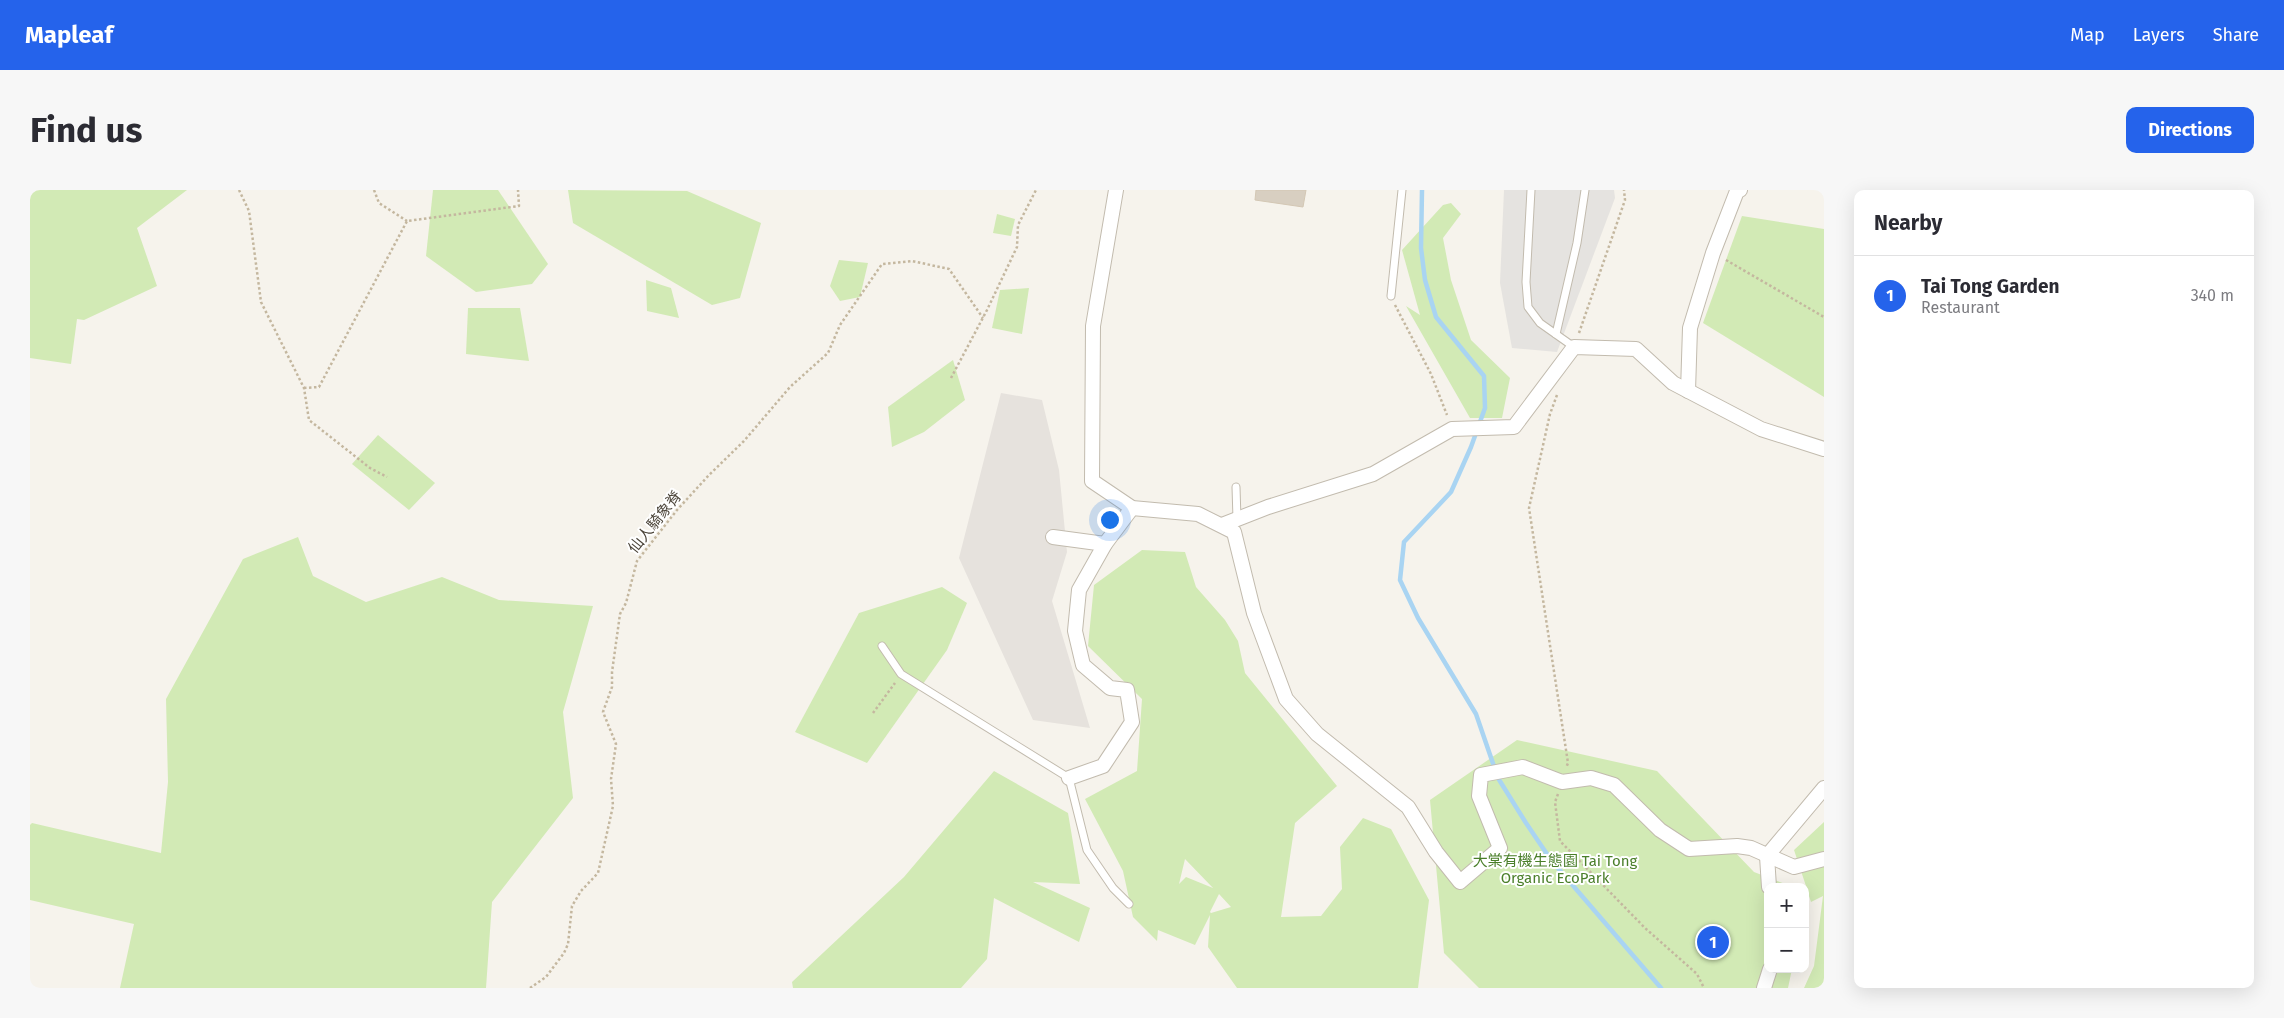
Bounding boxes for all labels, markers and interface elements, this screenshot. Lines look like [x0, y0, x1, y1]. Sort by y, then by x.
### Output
text: Mapleaf [25, 21, 113, 49]
text: Map [2070, 24, 2105, 46]
text: Layers [2133, 24, 2185, 46]
text: Share [2213, 24, 2259, 46]
button: Directions [2126, 107, 2254, 153]
text: Find us [30, 109, 142, 151]
text: Nearby [1874, 210, 1942, 236]
text: Tai Tong Garden [1921, 275, 2059, 298]
text: 1 [1886, 286, 1894, 305]
text: 340 m [2191, 286, 2234, 305]
text: Restaurant [1921, 298, 2000, 317]
street label: 仙人騎象脊 [624, 487, 686, 557]
your location [1097, 507, 1123, 533]
park label: 大棠有機生態園 Tai Tong Organic EcoPark [1473, 852, 1638, 887]
map controls [1764, 883, 1809, 973]
button: + [1764, 883, 1809, 928]
pin: 1 [1697, 923, 1729, 961]
button: − [1764, 928, 1809, 973]

